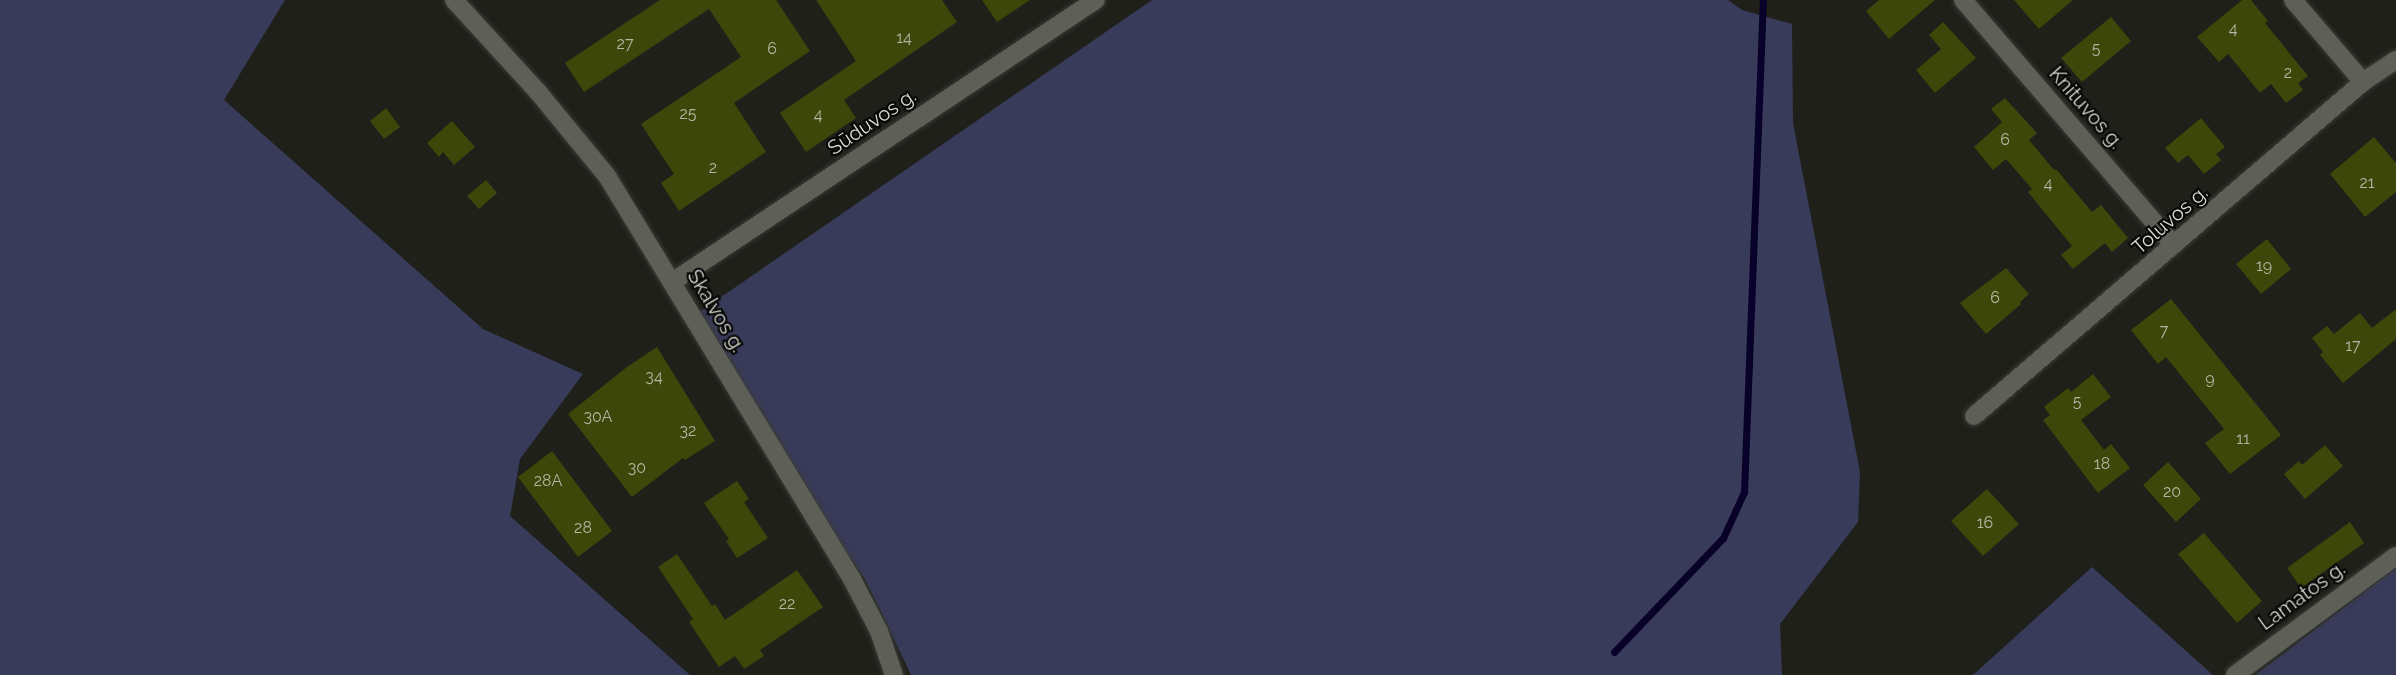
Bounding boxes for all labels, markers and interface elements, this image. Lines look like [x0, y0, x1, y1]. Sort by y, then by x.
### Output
house number: 4 [2229, 19, 2237, 39]
house number: 14 [896, 28, 912, 48]
house number: 27 [617, 34, 633, 54]
house number: 6 [767, 39, 777, 59]
house number: 5 [2092, 39, 2100, 59]
street label: Knituvos g. [2044, 62, 2128, 154]
house number: 2 [2284, 63, 2292, 83]
street label: Sūduvos g. [823, 84, 921, 160]
house number: 25 [679, 104, 697, 124]
house number: 4 [814, 105, 822, 125]
house number: 6 [2000, 130, 2010, 150]
house number: 2 [709, 158, 717, 178]
house number: 21 [2359, 173, 2375, 193]
house number: 4 [2044, 174, 2052, 194]
street label: Toluvos g. [2127, 181, 2213, 259]
house number: 19 [2256, 256, 2272, 276]
street label: Skalvos g. [682, 265, 750, 357]
house number: 6 [1990, 288, 2000, 308]
house number: 7 [2160, 321, 2168, 341]
house number: 17 [2345, 336, 2361, 356]
house number: 34 [645, 367, 663, 387]
house number: 9 [2205, 369, 2215, 389]
house number: 5 [2073, 392, 2081, 412]
house number: 30A [584, 407, 612, 427]
house number: 32 [680, 421, 696, 441]
house number: 11 [2236, 429, 2250, 449]
house number: 18 [2094, 454, 2110, 474]
house number: 30 [628, 458, 646, 478]
house number: 28A [534, 471, 562, 491]
house number: 20 [2163, 482, 2181, 502]
house number: 16 [1977, 513, 1993, 533]
house number: 28 [574, 518, 592, 538]
street label: Lamatos g. [2254, 557, 2350, 635]
house number: 22 [779, 594, 795, 614]

